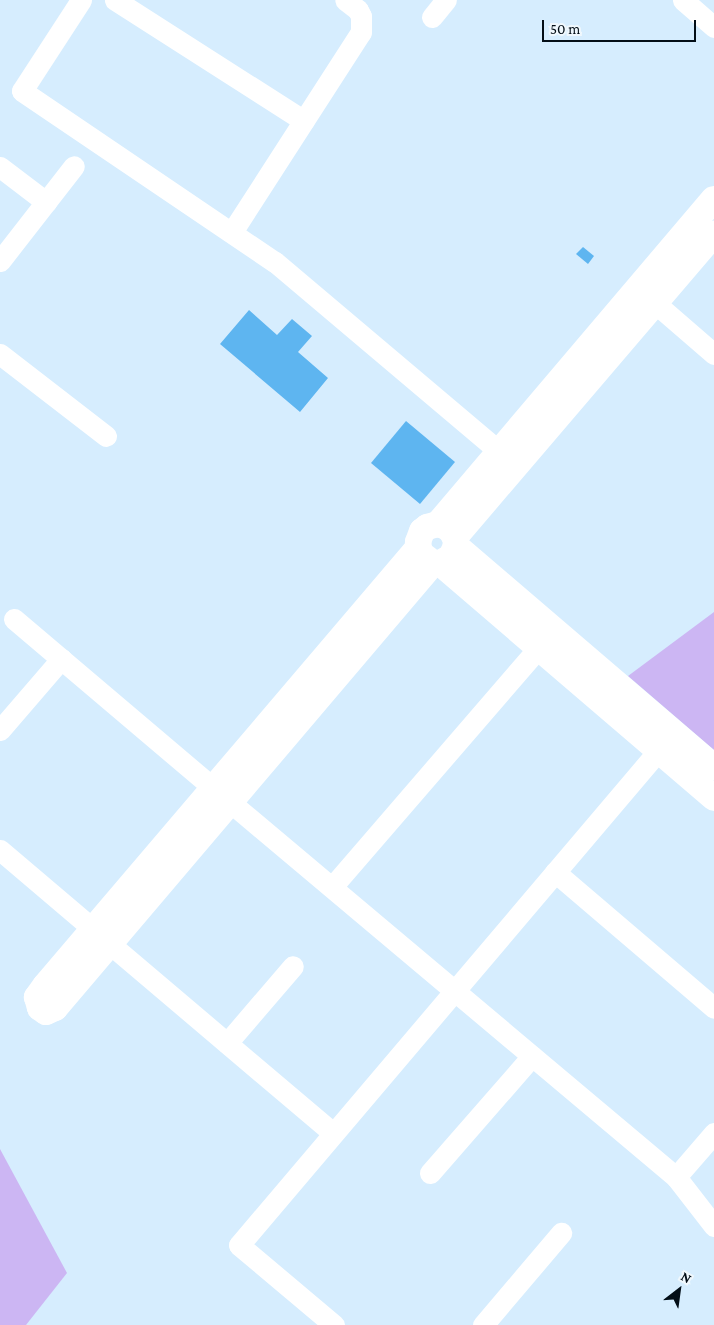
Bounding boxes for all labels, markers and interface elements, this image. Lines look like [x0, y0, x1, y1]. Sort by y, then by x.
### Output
scale bar [544, 10, 698, 42]
text: 50 m [550, 21, 580, 37]
north arrow [654, 1265, 704, 1315]
text: N [678, 1268, 695, 1286]

